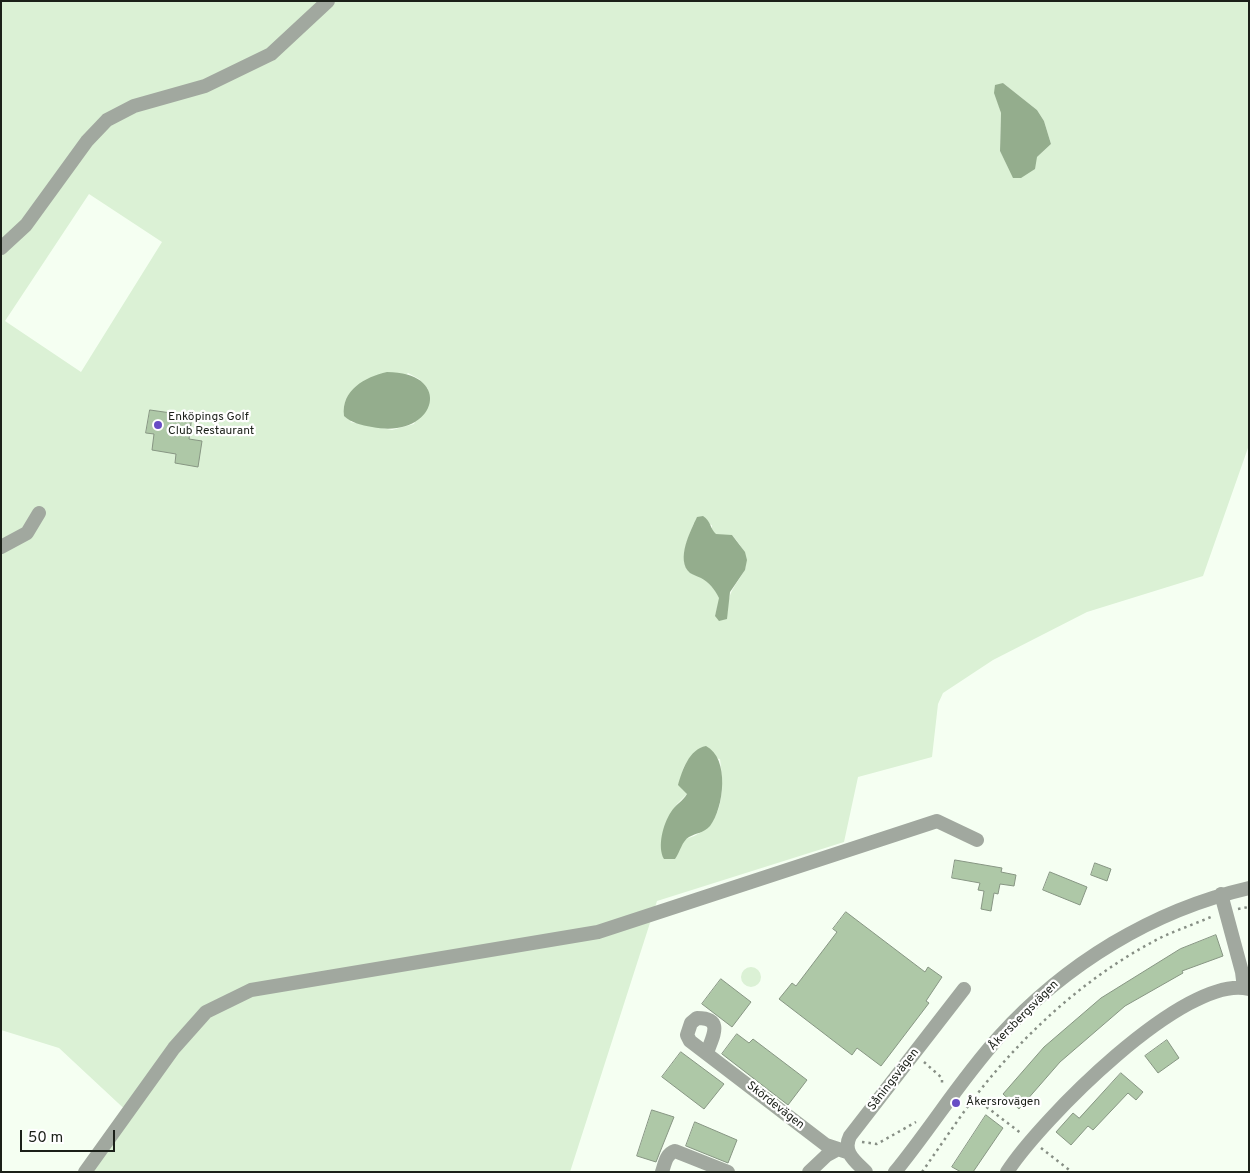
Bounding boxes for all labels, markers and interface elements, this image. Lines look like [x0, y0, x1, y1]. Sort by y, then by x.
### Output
place label: Enköpings Golf Club Restaurant [168, 411, 254, 439]
marker: Enköpings Golf Club Restaurant [152, 419, 164, 431]
street label: Åkersbergsvägen [986, 978, 1062, 1054]
street label: Såningsvägen [865, 1046, 923, 1114]
street label: Skördevägen [743, 1079, 807, 1133]
place label: Åkersrovägen [966, 1096, 1040, 1110]
marker: Åkersrovägen [950, 1097, 962, 1109]
scale bar [22, 1120, 118, 1152]
text: 50 m [28, 1129, 63, 1148]

